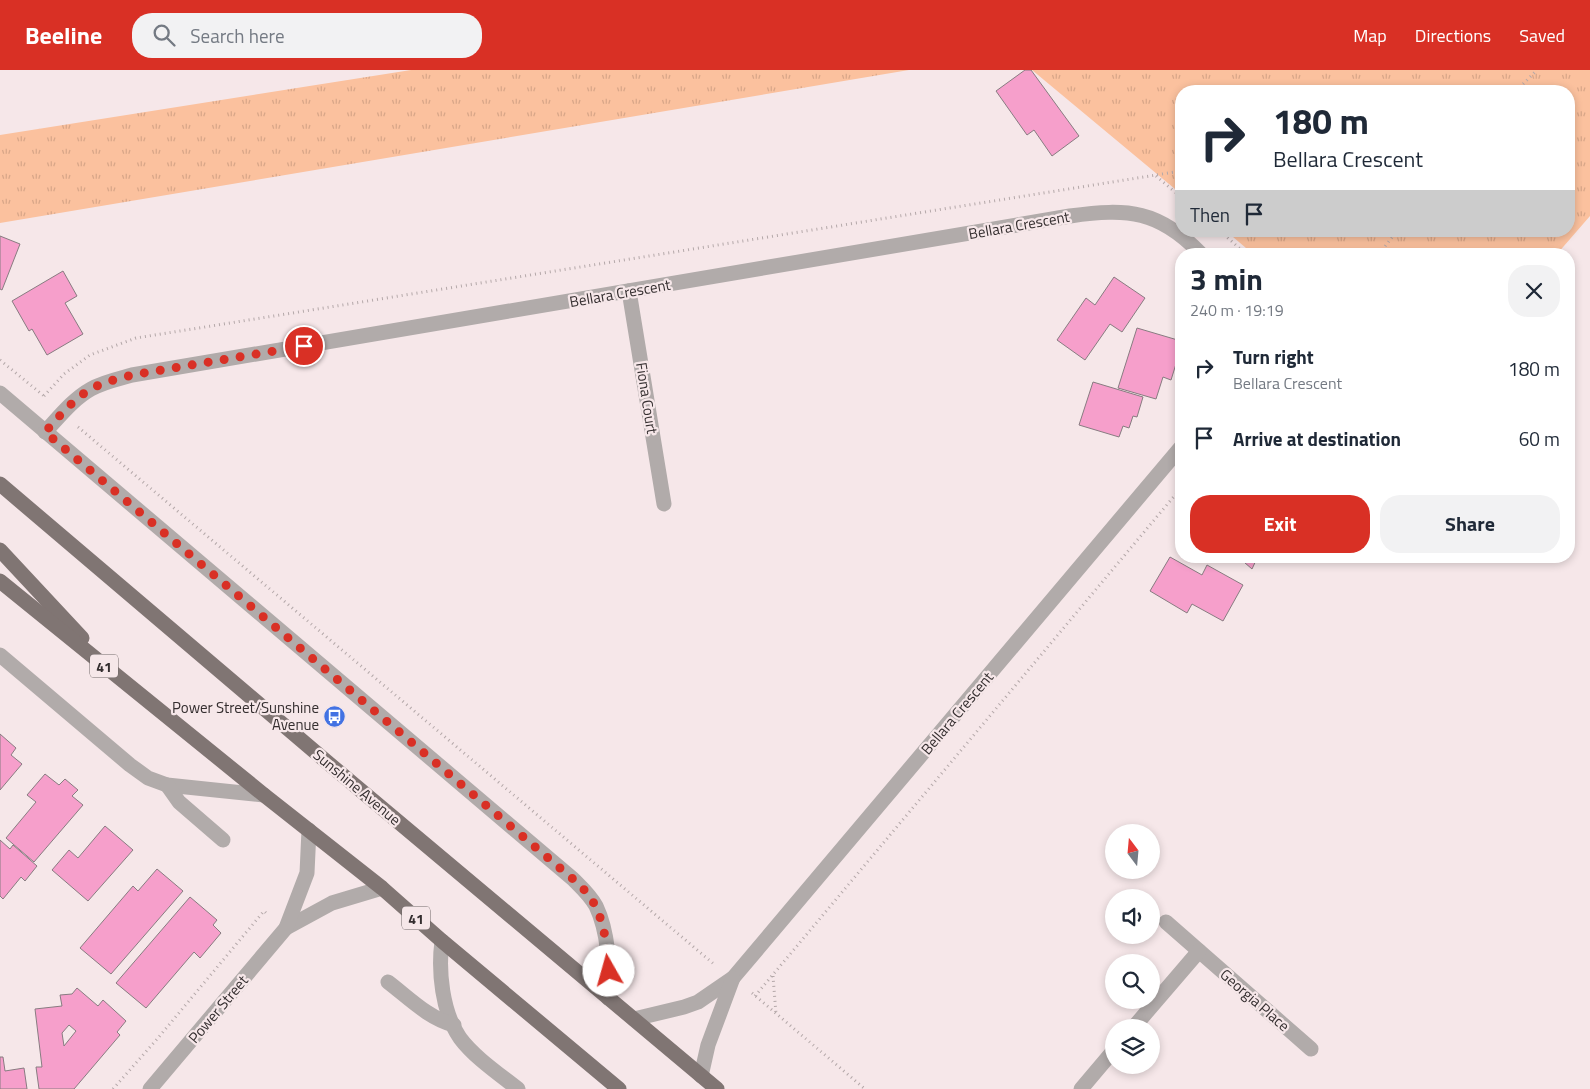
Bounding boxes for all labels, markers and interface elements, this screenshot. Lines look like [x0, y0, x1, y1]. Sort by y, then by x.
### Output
search box [132, 13, 482, 58]
text: Beeline [25, 17, 102, 53]
icon: search [150, 21, 178, 49]
text: Search here [190, 21, 285, 50]
text: Map [1353, 22, 1387, 49]
text: Directions [1415, 22, 1491, 49]
text: Saved [1519, 22, 1565, 49]
text: 180 m [1273, 94, 1369, 148]
icon: right [1190, 105, 1255, 170]
text: Bellara Crescent [1273, 142, 1423, 176]
text: Then [1190, 200, 1230, 229]
icon: arrive [1240, 200, 1268, 228]
street label: Bellara Crescent [967, 205, 1072, 245]
text: 3 min [1190, 256, 1263, 302]
button: close [1508, 265, 1560, 317]
street label: Bellara Crescent [568, 273, 673, 313]
text: 240 m · 19:19 [1190, 298, 1284, 322]
pin [283, 325, 325, 367]
icon: arrive [290, 332, 318, 360]
text: Turn right [1233, 342, 1314, 371]
icon: right [1190, 354, 1218, 382]
text: 180 m [1508, 354, 1560, 383]
street label: Fiona Court [630, 360, 664, 436]
text: Bellara Crescent [1233, 371, 1342, 395]
icon: arrive [1190, 424, 1218, 452]
text: Arrive at destination [1233, 424, 1401, 453]
text: 60 m [1519, 424, 1560, 453]
button: Exit [1190, 495, 1370, 553]
button: Share [1380, 495, 1560, 553]
road number: 41 [90, 654, 118, 678]
street label: Bellara Crescent [915, 666, 999, 760]
place label: Power Street/Sunshine Avenue [172, 696, 319, 736]
bus stop icon: Power Street/Sunshine Avenue [323, 704, 347, 728]
street label: Sunshine Avenue [308, 743, 406, 831]
north arrow [1105, 824, 1160, 879]
map controls [1105, 824, 1160, 1074]
button: sound [1105, 889, 1160, 944]
road number: 41 [402, 906, 430, 930]
position arrow [582, 944, 634, 996]
button: search [1105, 954, 1160, 1009]
street label: Georgia Place [1215, 963, 1295, 1037]
street label: Power Street [183, 969, 254, 1048]
button: layers [1105, 1019, 1160, 1074]

